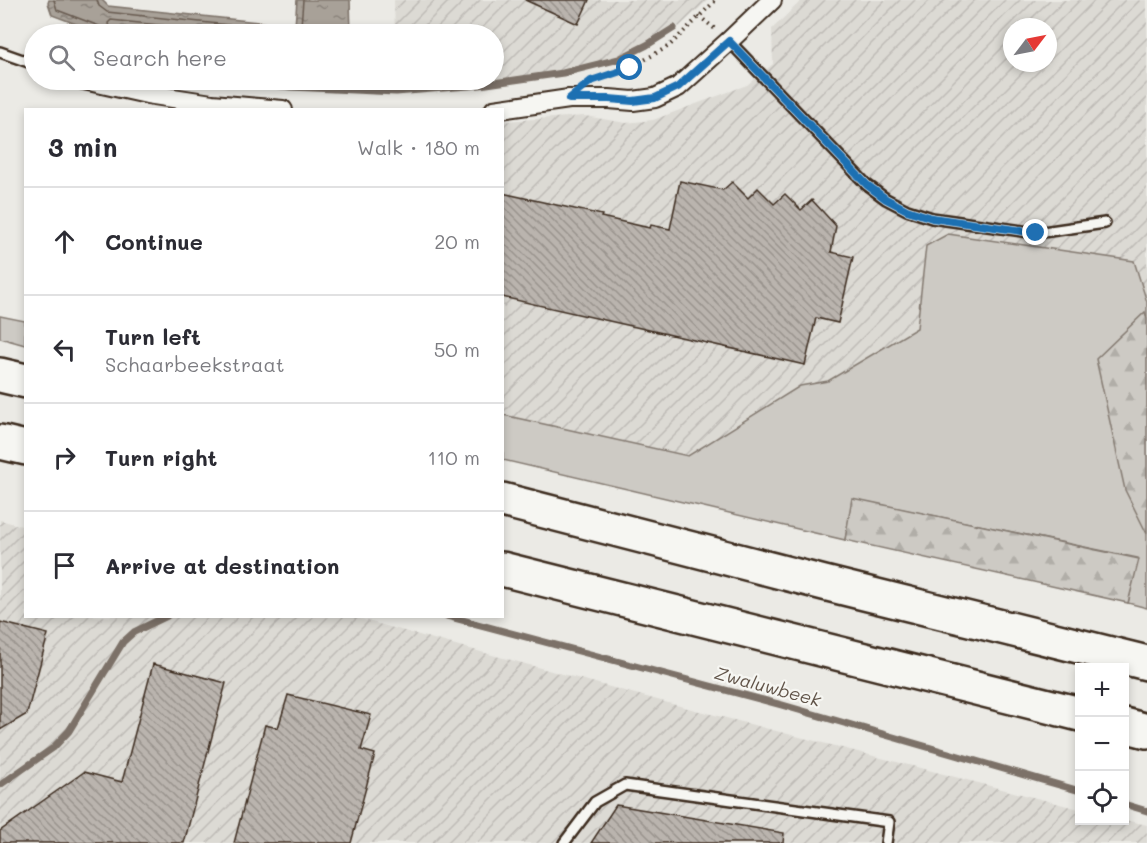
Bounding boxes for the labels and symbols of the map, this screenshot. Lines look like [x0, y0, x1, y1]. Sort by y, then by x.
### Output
north arrow [1003, 18, 1057, 72]
route start [616, 54, 642, 80]
route end [1022, 219, 1048, 245]
water label: Zwaluwbeek [712, 660, 824, 712]

